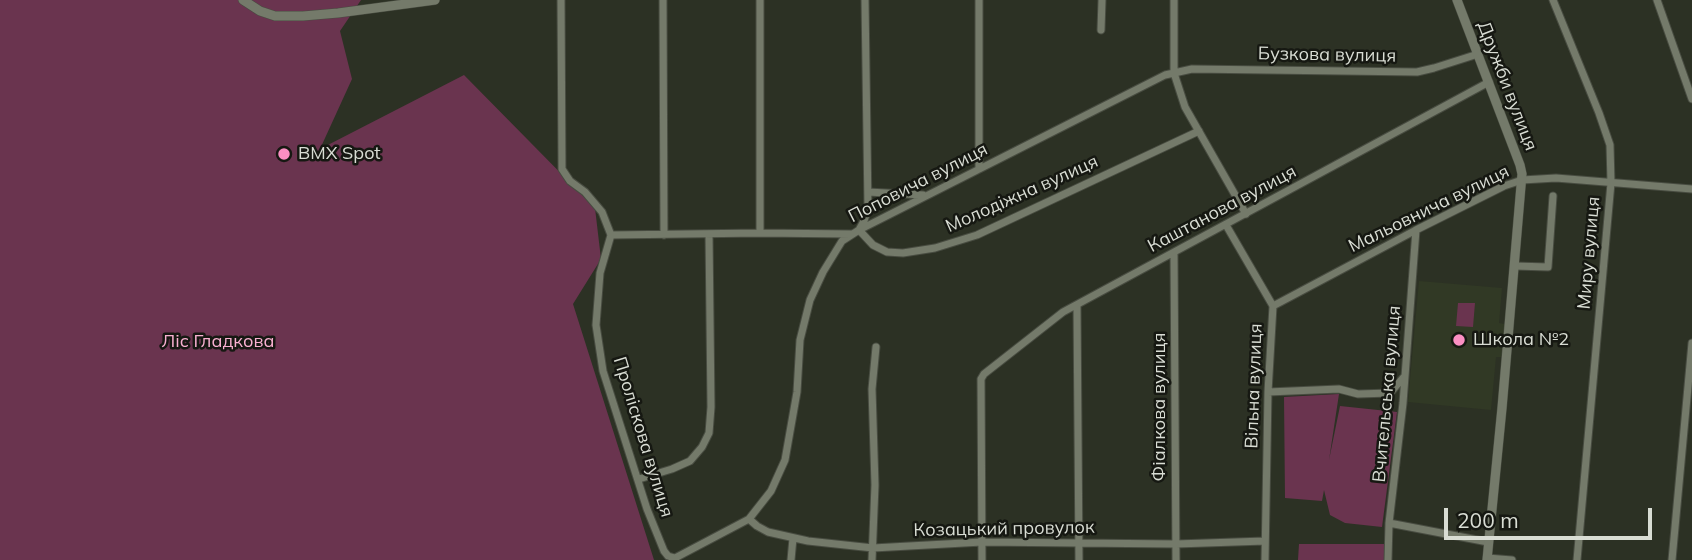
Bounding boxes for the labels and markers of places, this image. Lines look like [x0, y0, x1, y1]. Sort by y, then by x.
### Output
place label: BMX Spot [298, 143, 381, 165]
marker: BMX Spot [276, 146, 292, 162]
place label: Школа №2 [1473, 329, 1569, 351]
marker: Школа №2 [1451, 332, 1467, 348]

